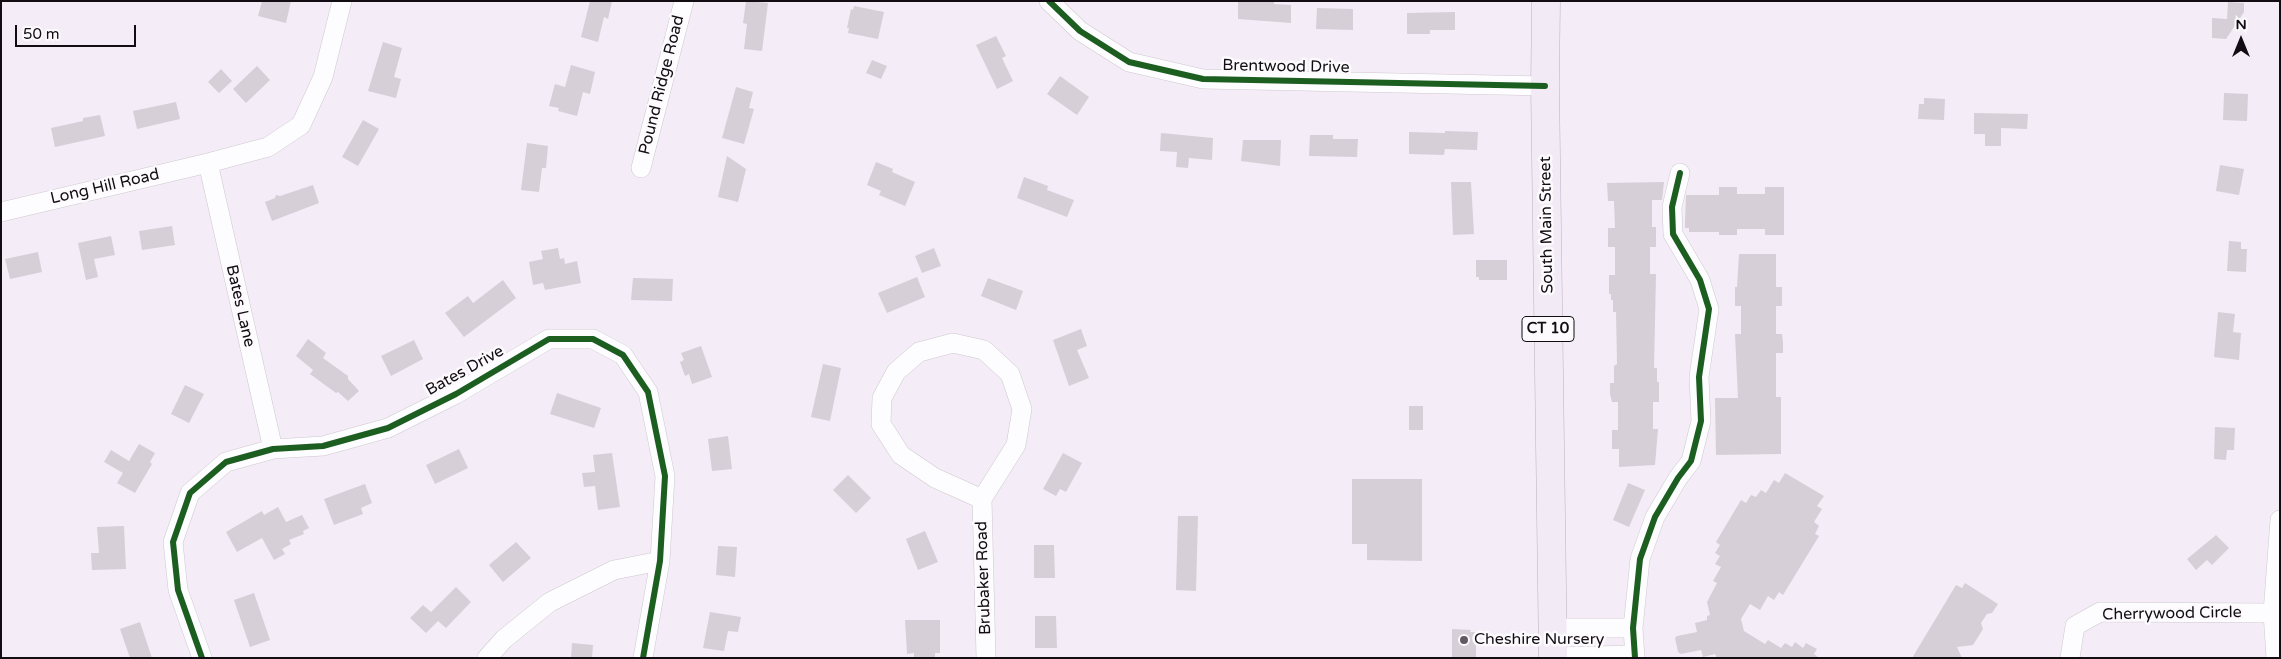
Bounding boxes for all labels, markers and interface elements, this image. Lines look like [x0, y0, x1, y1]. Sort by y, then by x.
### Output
street label: Pound Ridge Road [635, 13, 689, 157]
scale bar [18, 15, 139, 47]
north arrow [2216, 15, 2266, 65]
text: N [2235, 16, 2247, 33]
text: 50 m [23, 25, 60, 43]
street label: Brentwood Drive [1222, 56, 1350, 78]
street label: South Main Street [1536, 156, 1558, 294]
street label: Long Hill Road [49, 165, 161, 209]
street label: Bates Lane [221, 263, 259, 349]
road number: CT 10 [1522, 316, 1574, 342]
street label: Bates Drive [423, 342, 507, 400]
street label: Brubaker Road [972, 521, 996, 635]
street label: Cherrywood Circle [2102, 603, 2242, 625]
place label: Cheshire Nursery [1474, 630, 1604, 650]
marker: Cheshire Nursery [1458, 634, 1470, 646]

